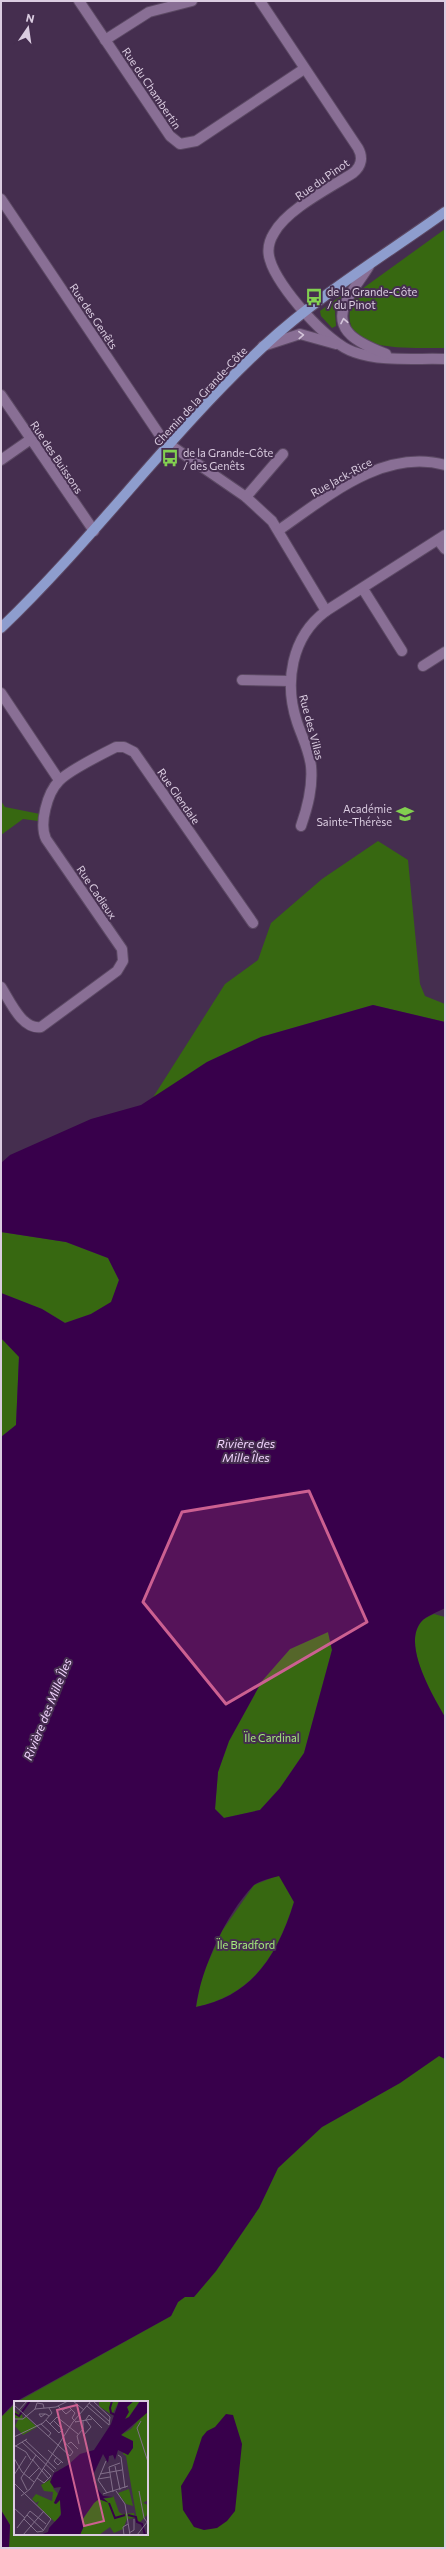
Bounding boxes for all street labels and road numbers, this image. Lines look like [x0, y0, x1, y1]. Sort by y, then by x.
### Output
street label: Rue du Chambertin [120, 45, 184, 131]
street label: Rue du Pinot [292, 155, 352, 202]
street label: Rue des Genêts [67, 281, 121, 351]
street label: Chemin de la Grande-Côte [151, 344, 250, 448]
street label: Rue des Buissons [28, 418, 86, 496]
street label: Rue Jack-Rice [308, 455, 374, 500]
street label: Rue des Villas [297, 693, 327, 761]
street label: Rue Glendale [155, 766, 203, 827]
street label: Rue Cadieux [74, 863, 120, 921]

